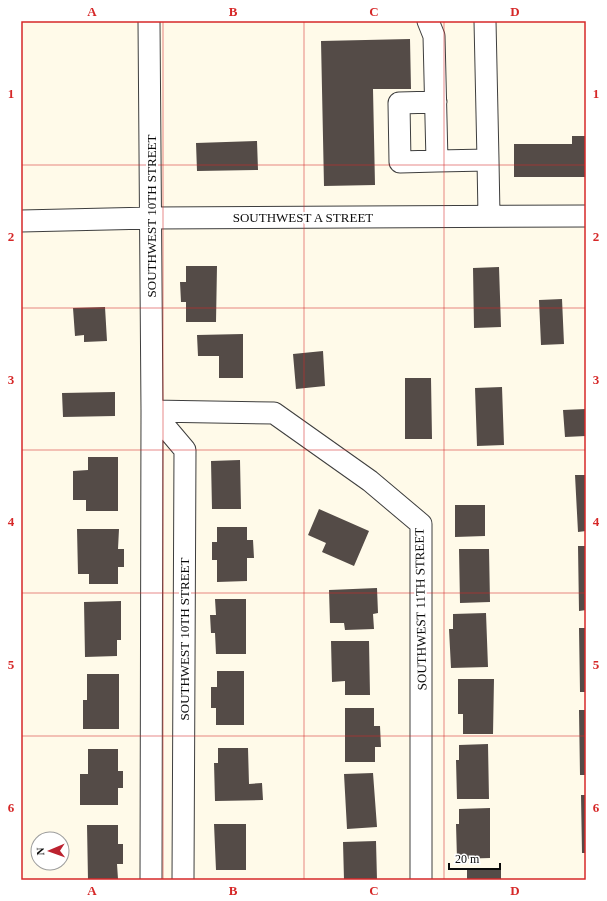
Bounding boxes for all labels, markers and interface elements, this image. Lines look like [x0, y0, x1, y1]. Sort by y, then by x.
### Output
text: A [87, 4, 97, 19]
text: B [229, 4, 238, 19]
text: C [369, 4, 379, 19]
text: D [510, 4, 520, 19]
text: 1 [8, 86, 14, 101]
text: 1 [593, 86, 599, 101]
street label: SOUTHWEST 10TH STREET [144, 134, 159, 297]
street label: SOUTHWEST A STREET [233, 210, 373, 225]
text: 2 [8, 229, 14, 244]
text: 2 [593, 229, 599, 244]
text: 3 [8, 372, 15, 387]
text: 3 [593, 372, 600, 387]
text: 4 [8, 514, 15, 529]
text: 4 [593, 514, 600, 529]
street label: SOUTHWEST 11TH STREET [412, 528, 429, 690]
street label: SOUTHWEST 10TH STREET [177, 557, 192, 720]
text: 5 [8, 657, 15, 672]
text: 5 [593, 657, 600, 672]
text: 6 [8, 800, 15, 815]
text: 6 [593, 800, 600, 815]
north arrow [30, 831, 70, 871]
scale bar [449, 845, 500, 871]
text: N [34, 847, 46, 856]
text: 20 m [455, 852, 480, 866]
text: A [87, 883, 97, 898]
text: B [229, 883, 238, 898]
text: C [369, 883, 379, 898]
text: D [510, 883, 520, 898]

